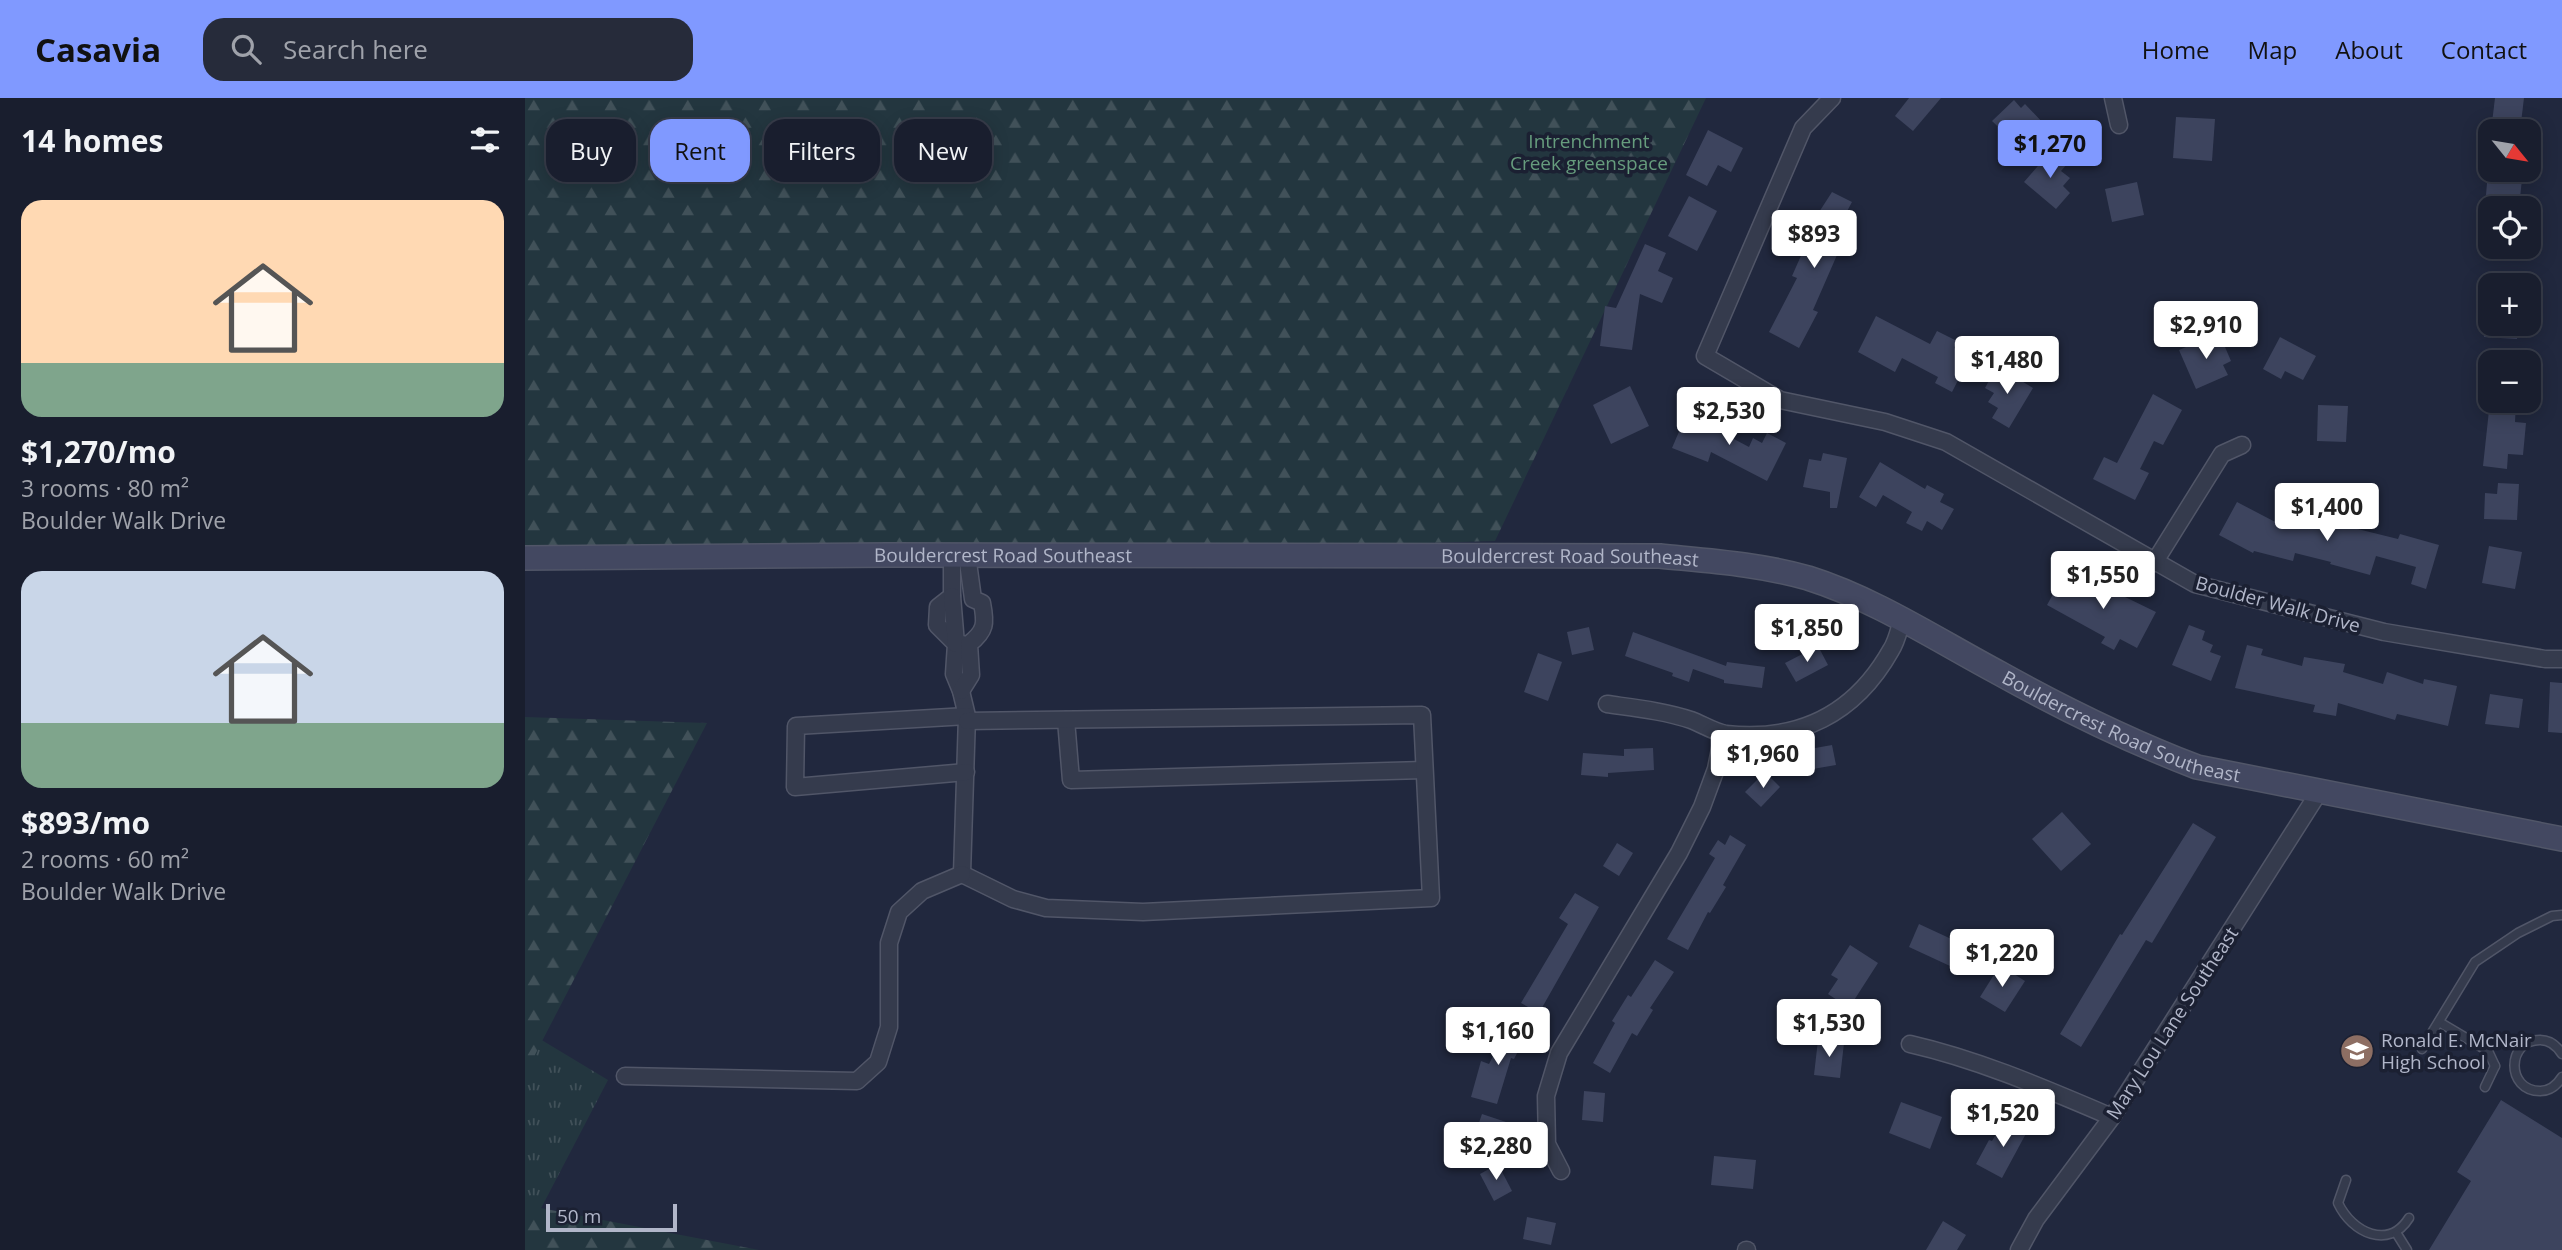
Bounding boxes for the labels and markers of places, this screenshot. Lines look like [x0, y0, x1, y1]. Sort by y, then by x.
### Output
pin: $1,270 [1993, 120, 2107, 180]
pin: $893 [1773, 211, 1855, 270]
pin: $2,910 [2149, 302, 2263, 361]
pin: $1,480 [1950, 336, 2064, 396]
pin: $2,530 [1672, 388, 1786, 447]
pin: $1,400 [2270, 484, 2384, 543]
pin: $1,550 [2046, 552, 2160, 611]
pin: $1,850 [1750, 604, 1864, 664]
pin: $1,960 [1706, 730, 1820, 790]
pin: $1,220 [1945, 930, 2059, 989]
pin: $1,530 [1772, 1000, 1886, 1059]
pin: $1,160 [1441, 1007, 1555, 1067]
place label: Ronald E. McNair High School [2381, 1027, 2532, 1075]
school or university icon: Ronald E. McNair High School [2338, 1032, 2376, 1070]
pin: $1,520 [1946, 1090, 2060, 1149]
pin: $2,280 [1439, 1122, 1553, 1182]

